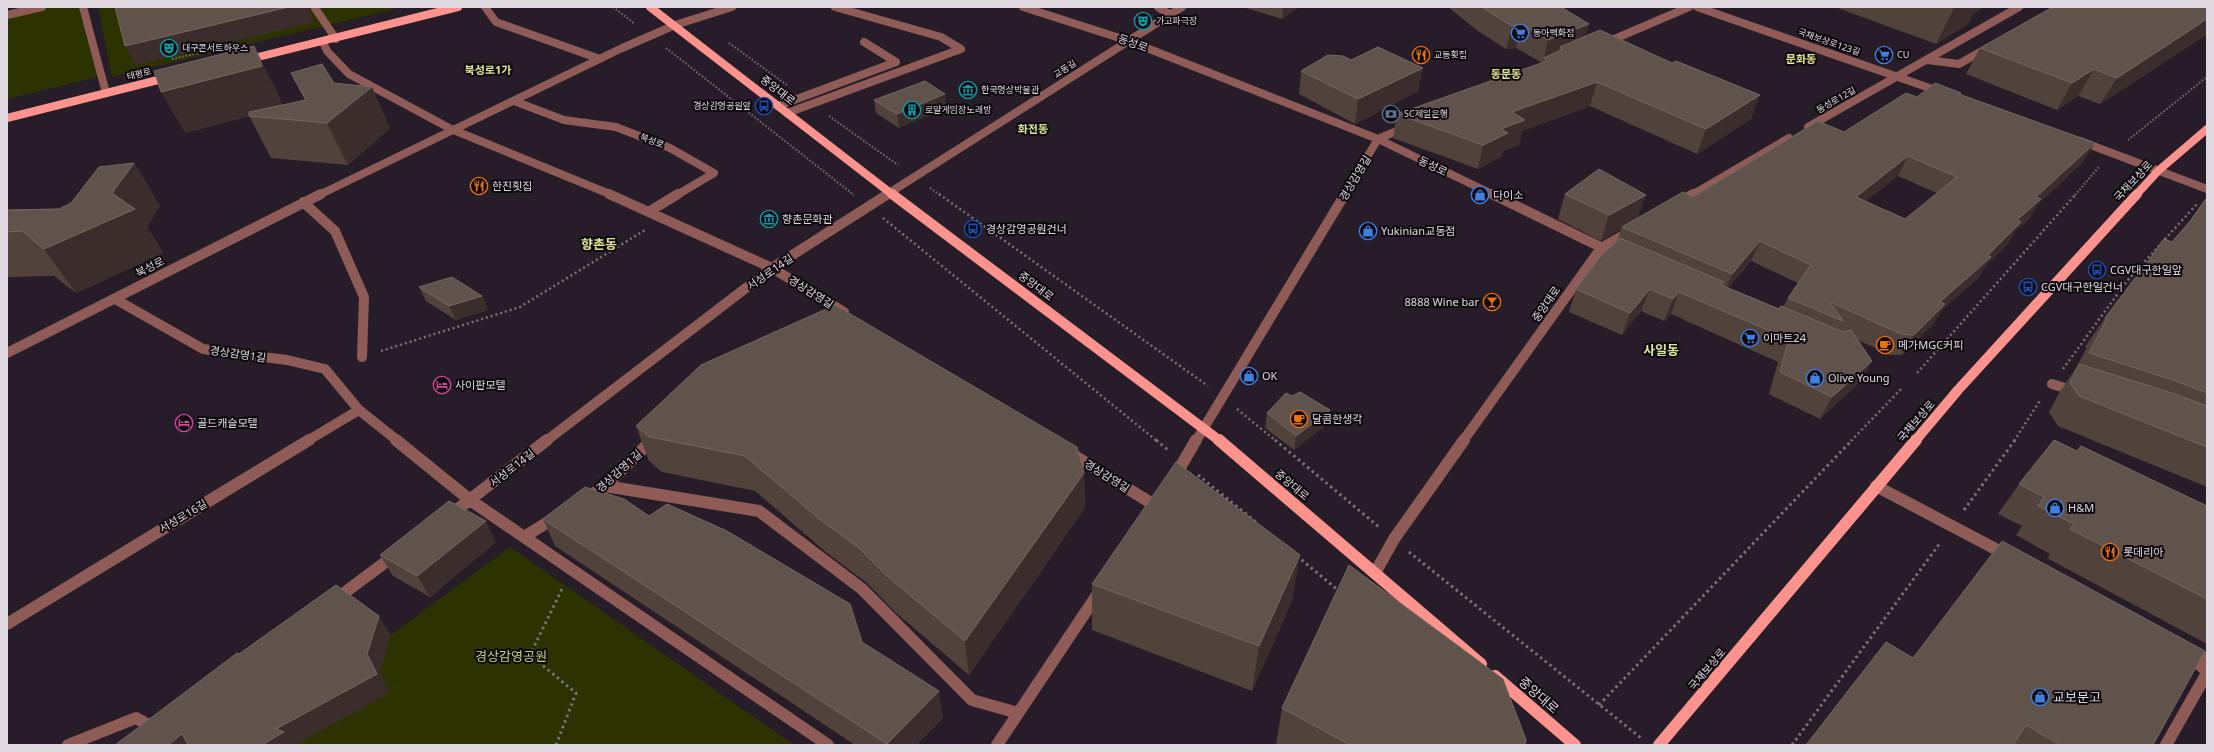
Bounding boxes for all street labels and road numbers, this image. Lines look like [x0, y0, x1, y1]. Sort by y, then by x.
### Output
street label: 국채보상로123길 [1796, 25, 1862, 58]
street label: 동성로 [1116, 30, 1150, 55]
street label: 교동길 [1051, 56, 1079, 81]
street label: 태평로 [125, 64, 153, 83]
street label: 중앙대로 [758, 71, 799, 108]
street label: 동성로12길 [1814, 83, 1858, 116]
street label: 북성로 [638, 130, 666, 151]
street label: 경상감영길 [1335, 152, 1374, 203]
street label: 동성로 [1416, 152, 1450, 179]
street label: 국채보상로 [2110, 157, 2155, 204]
street label: 서성로14길 [744, 250, 796, 293]
street label: 북성로 [133, 253, 167, 280]
street label: 중앙대로 [1016, 267, 1057, 304]
street label: 경상감영길 [786, 272, 837, 311]
street label: 중앙대로 [1528, 283, 1563, 325]
street label: 경상감영1길 [209, 342, 267, 365]
street label: 국채보상로 [1893, 397, 1938, 445]
street label: 서성로14길 [486, 445, 537, 490]
street label: 경상감영1길 [593, 446, 645, 495]
street label: 경상감영길 [1082, 456, 1133, 495]
street label: 중앙대로 [1272, 466, 1313, 503]
street label: 서성로16길 [156, 495, 209, 536]
street label: 국채보상로 [1685, 644, 1729, 693]
street label: 중앙대로 [1515, 673, 1563, 718]

